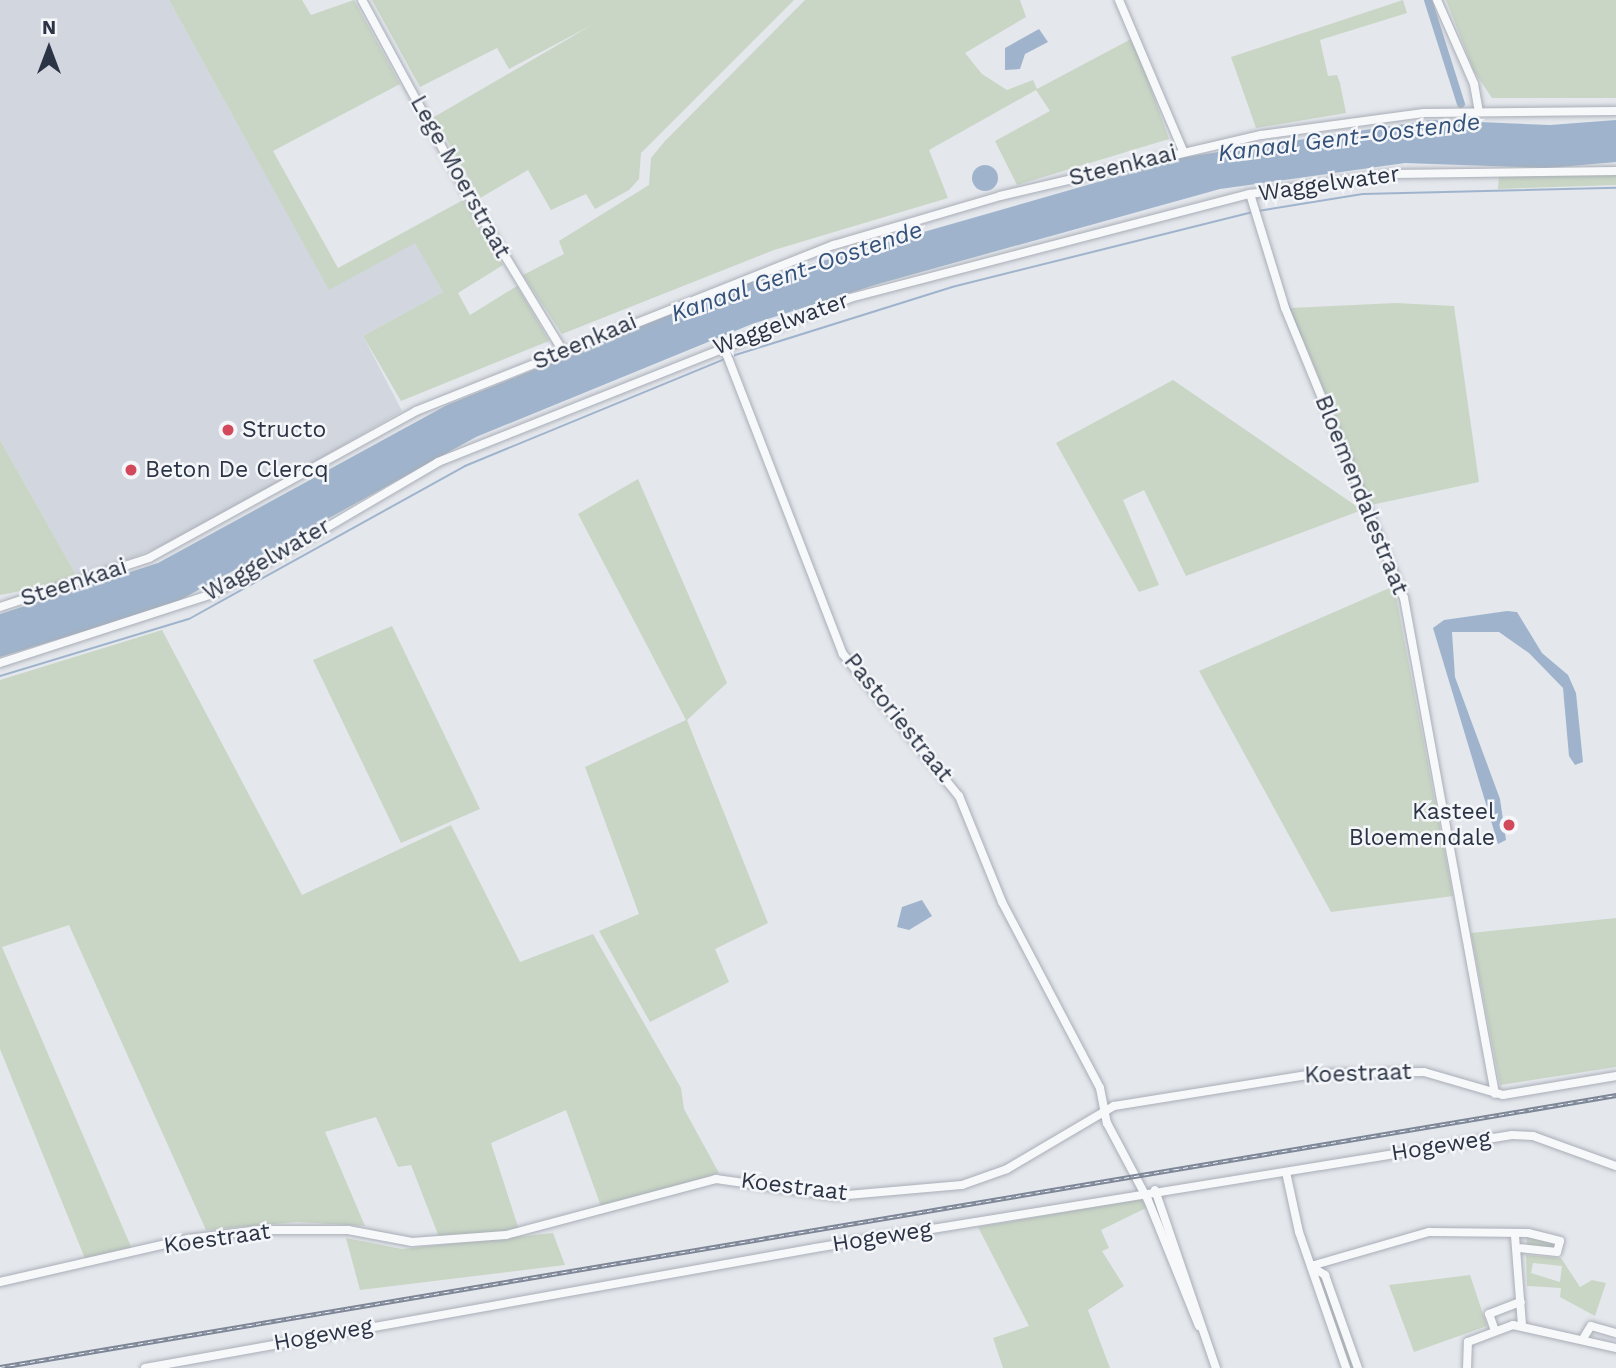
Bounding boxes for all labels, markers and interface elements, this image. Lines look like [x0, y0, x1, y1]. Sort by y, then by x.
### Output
north arrow [14, 14, 84, 84]
text: N [42, 16, 56, 39]
street label: Lege Moerstraat [404, 91, 516, 263]
water label: Kanaal Gent-Oostende [1216, 108, 1482, 168]
street label: Steenkaai [1066, 139, 1180, 193]
street label: Waggelwater [1257, 160, 1401, 208]
water label: Kanaal Gent-Oostende [667, 215, 927, 329]
street label: Waggelwater [709, 287, 853, 361]
street label: Steenkaai [529, 308, 641, 376]
street label: Bloemendalestraat [1308, 391, 1414, 599]
place label: Structo [242, 416, 326, 444]
marker: Structo [220, 422, 236, 438]
place label: Beton De Clercq [145, 456, 329, 484]
marker: Beton De Clercq [123, 462, 139, 478]
street label: Waggelwater [198, 512, 336, 608]
street label: Steenkaai [17, 553, 131, 613]
street label: Pastoriestraat [838, 648, 958, 788]
place label: Kasteel Bloemendale [1349, 798, 1495, 852]
marker: Kasteel Bloemendale [1501, 817, 1517, 833]
street label: Koestraat [1304, 1058, 1412, 1090]
street label: Hogeweg [1389, 1125, 1493, 1167]
street label: Koestraat [739, 1167, 849, 1207]
street label: Hogeweg [830, 1216, 934, 1258]
street label: Koestraat [162, 1218, 272, 1260]
street label: Hogeweg [271, 1313, 375, 1357]

